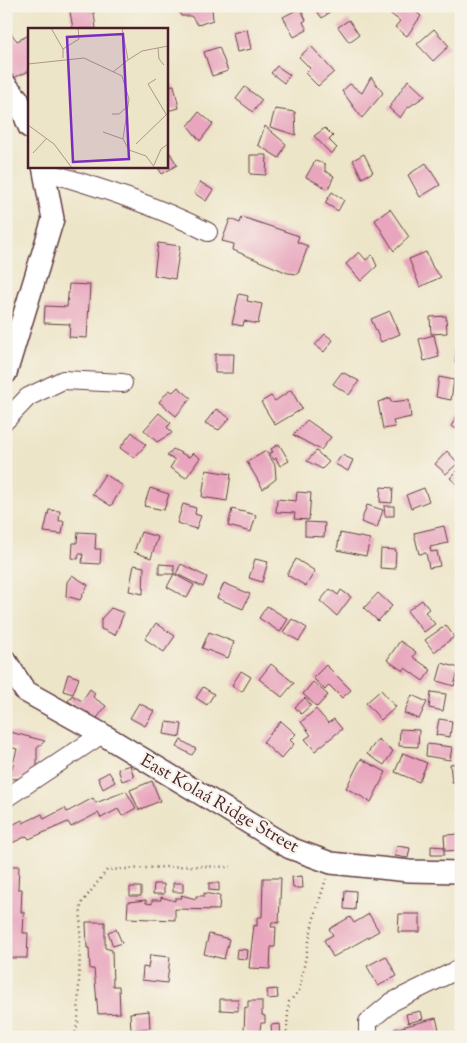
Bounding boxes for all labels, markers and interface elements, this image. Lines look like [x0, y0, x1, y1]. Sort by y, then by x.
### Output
inset map [28, 28, 168, 168]
street label: East Kolaá Ridge Street [135, 749, 303, 861]

